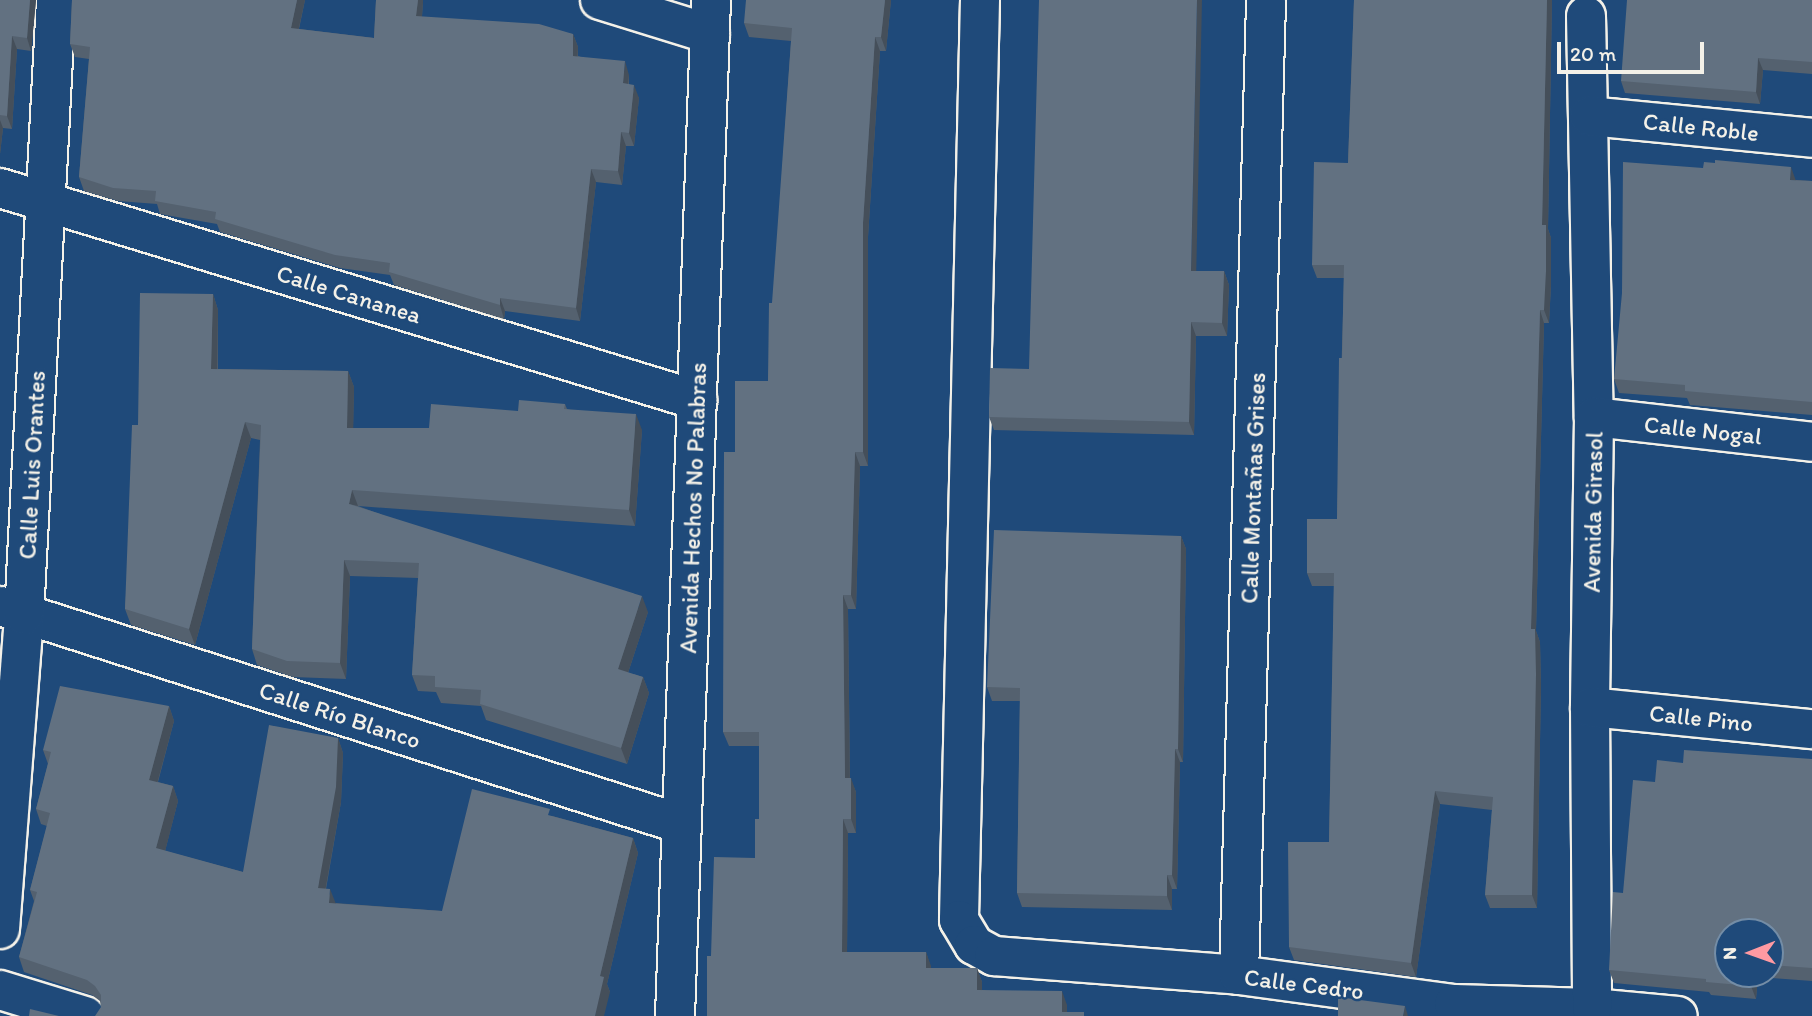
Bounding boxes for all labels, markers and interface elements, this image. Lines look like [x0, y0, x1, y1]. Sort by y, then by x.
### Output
scale bar [1560, 28, 1707, 72]
text: 20 m [1570, 41, 1616, 66]
street label: Calle Roble [1642, 107, 1760, 147]
street label: Calle Cananea [274, 259, 424, 329]
street label: Avenida Hechos No Palabras [674, 362, 712, 654]
street label: Calle Luis Orantes [13, 370, 51, 560]
street label: Calle Montañas Grises [1235, 372, 1271, 604]
street label: Calle Nogal [1643, 410, 1763, 450]
street label: Avenida Girasol [1577, 431, 1609, 593]
street label: Calle Río Blanco [256, 675, 424, 755]
street label: Calle Pino [1648, 698, 1754, 738]
north arrow [1714, 918, 1784, 988]
text: N [1718, 947, 1741, 960]
street label: Calle Cedro [1243, 962, 1365, 1006]

